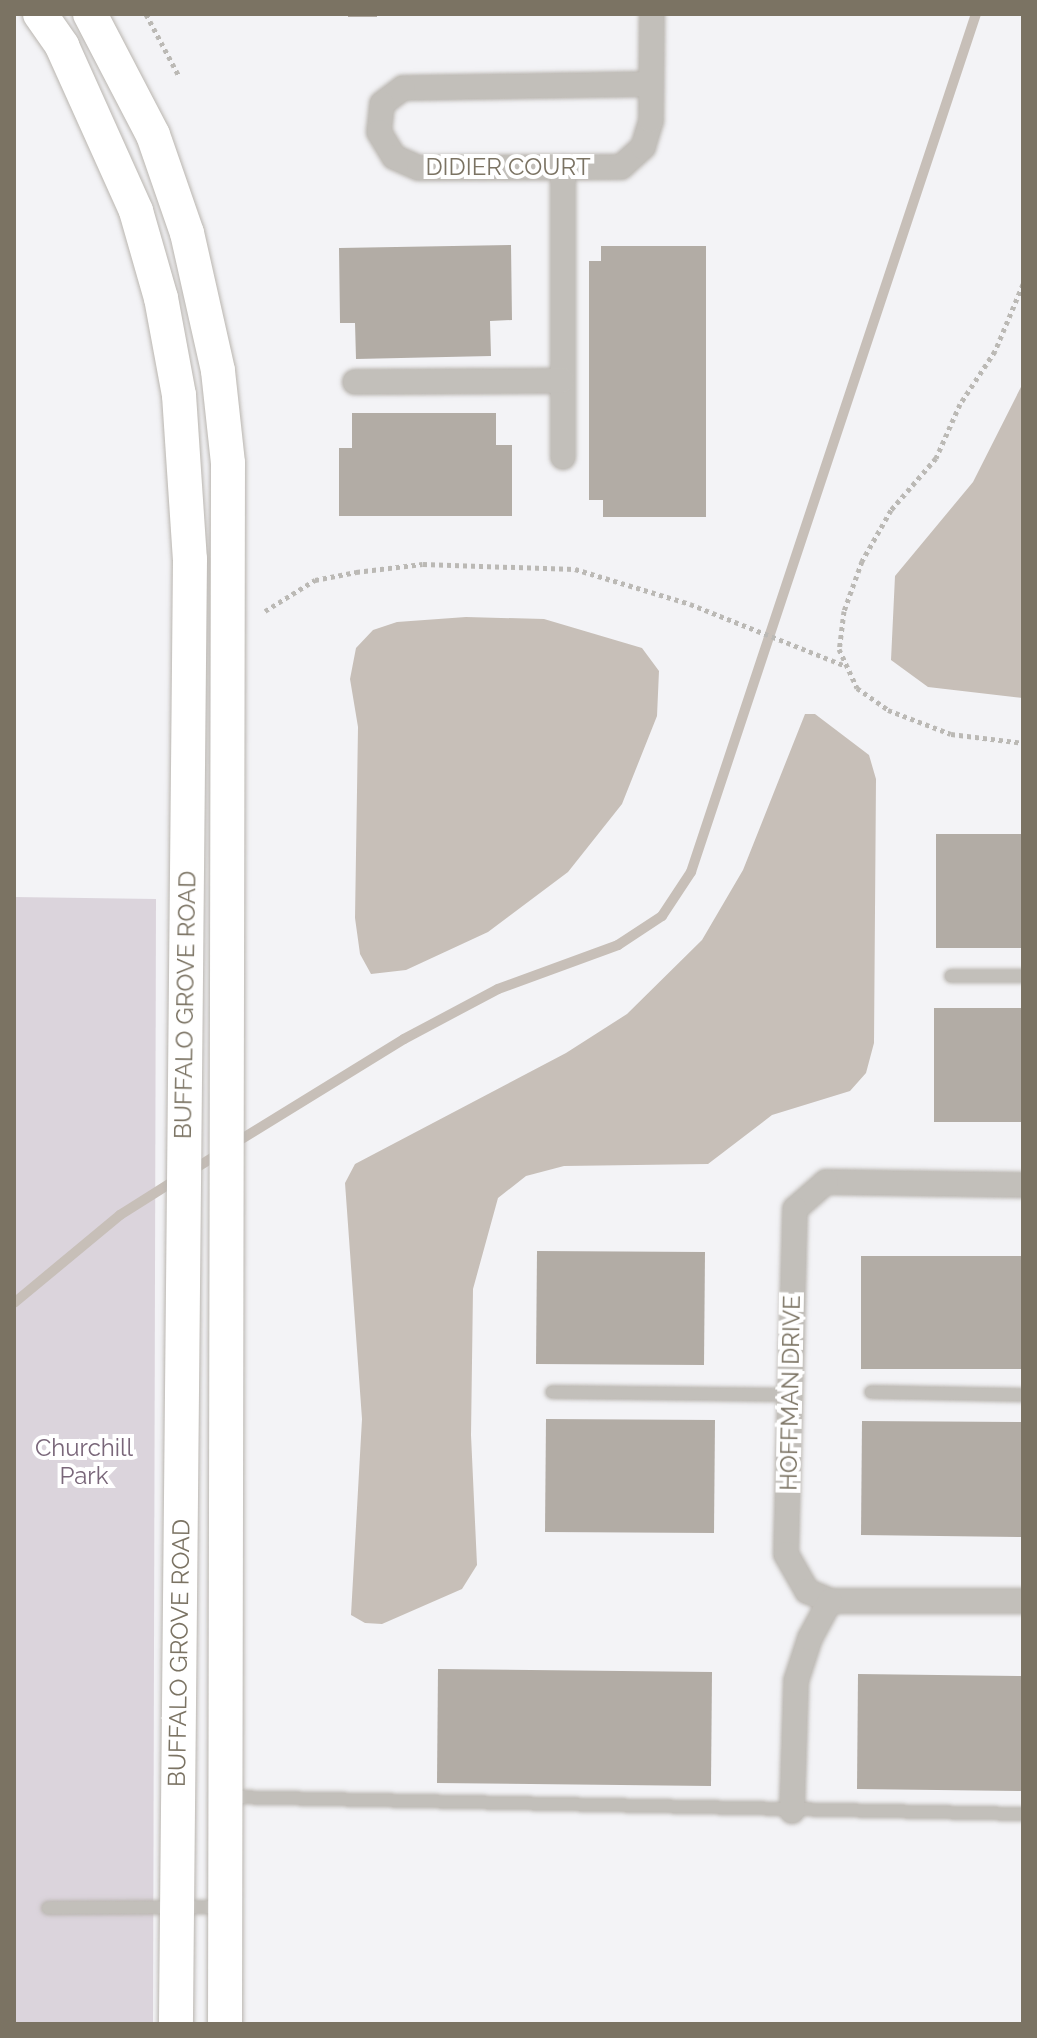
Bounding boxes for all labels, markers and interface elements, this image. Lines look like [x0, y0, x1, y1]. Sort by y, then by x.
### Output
street label: DIDIER COURT [425, 153, 591, 181]
street label: BUFFALO GROVE ROAD [168, 871, 202, 1139]
street label: HOFFMAN DRIVE [774, 1295, 806, 1491]
park label: Churchill Park [35, 1434, 133, 1490]
street label: BUFFALO GROVE ROAD [162, 1519, 196, 1787]

